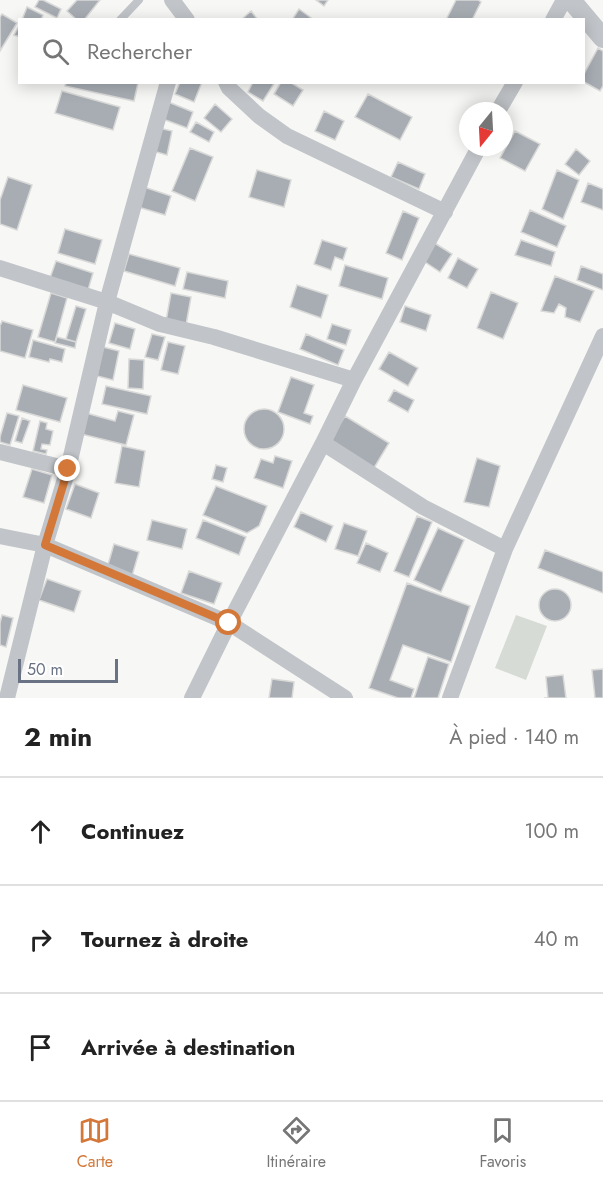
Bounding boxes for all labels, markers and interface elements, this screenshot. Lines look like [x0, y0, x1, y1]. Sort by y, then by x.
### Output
search box [18, 18, 585, 84]
icon: search [39, 35, 72, 68]
text: Rechercher [87, 35, 192, 67]
north arrow [459, 102, 513, 156]
route end [54, 455, 80, 481]
route start [215, 609, 241, 635]
scale bar [18, 656, 118, 684]
text: 50 m [27, 658, 63, 681]
text: 2 min [24, 718, 92, 756]
text: À pied · 140 m [449, 723, 579, 752]
icon: ahead [24, 815, 57, 848]
text: Continuez [81, 815, 184, 847]
text: 100 m [524, 817, 579, 846]
icon: right [24, 923, 57, 956]
text: Tournez à droite [81, 923, 248, 955]
text: 40 m [534, 925, 579, 954]
icon: arrive [24, 1031, 57, 1064]
text: Arrivée à destination [81, 1031, 295, 1063]
tab: Carte [77, 1114, 113, 1173]
tab: Itinéraire [267, 1114, 326, 1173]
tab: Favoris [479, 1114, 526, 1173]

